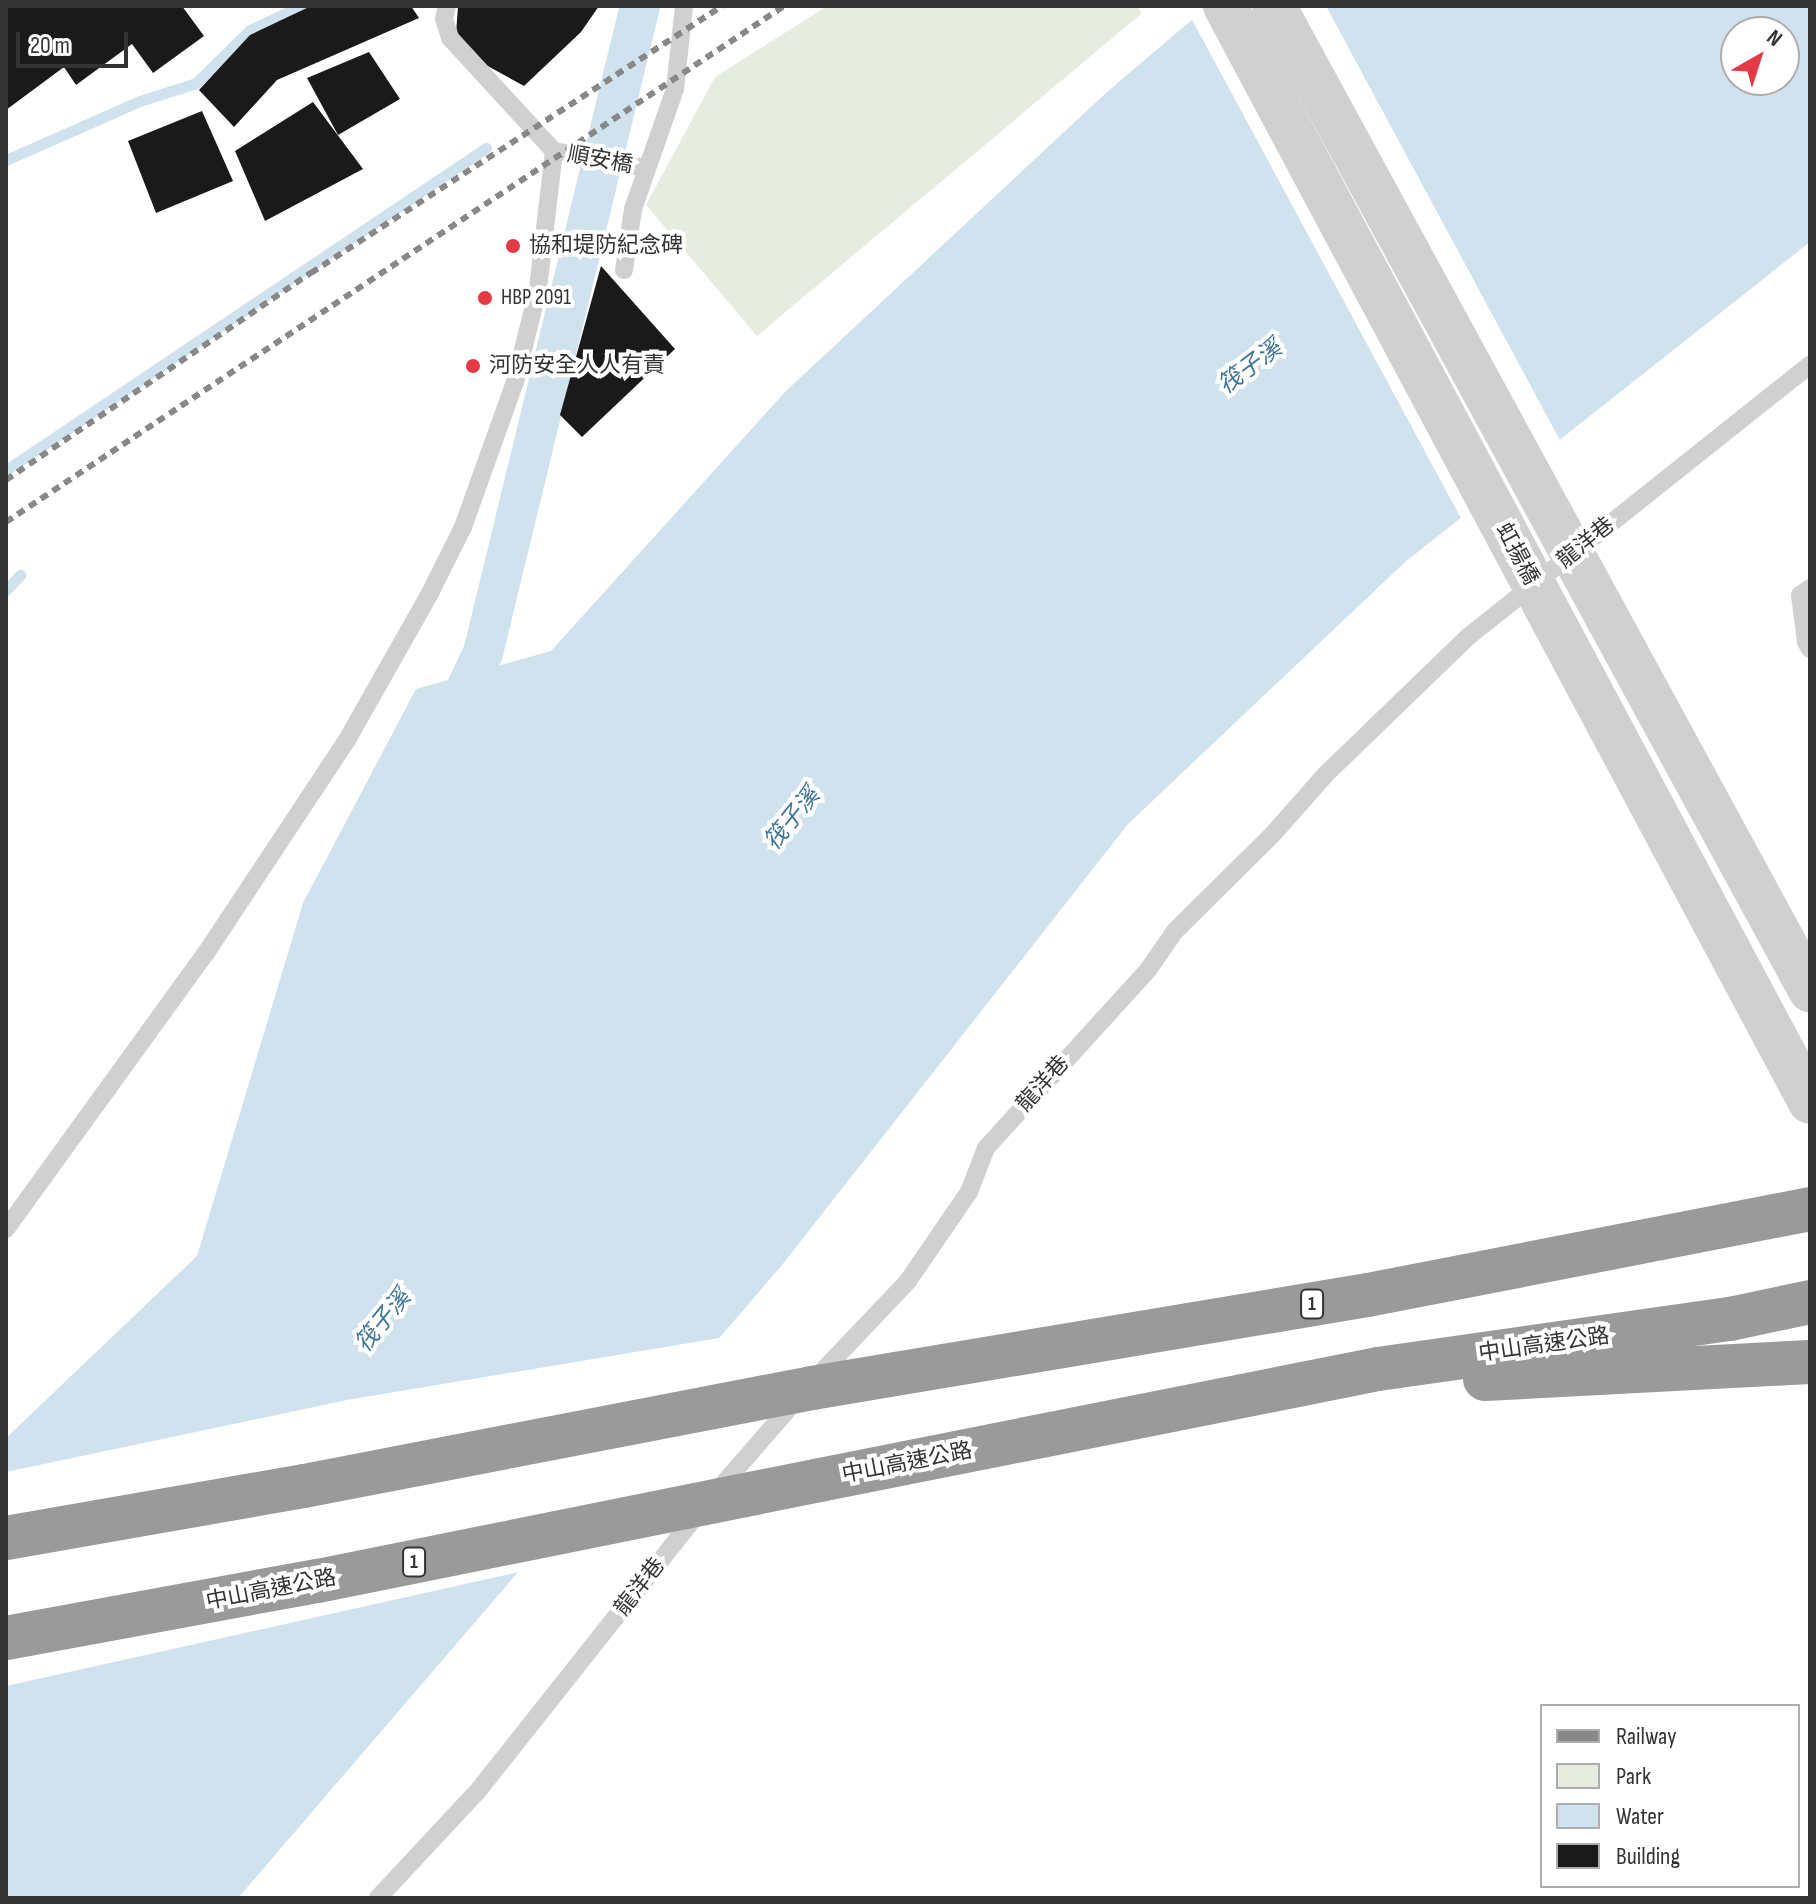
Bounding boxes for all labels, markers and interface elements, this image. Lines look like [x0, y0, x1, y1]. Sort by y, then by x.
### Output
scale bar [20, 16, 132, 66]
north arrow [1720, 16, 1800, 96]
text: N [1761, 24, 1787, 53]
text: 20 m [30, 31, 70, 60]
street label: 順安橋 [565, 141, 635, 179]
place label: 協和堤防紀念碑 [529, 233, 683, 259]
marker: 協和堤防紀念碑 [504, 237, 522, 255]
place label: HBP 2091 [501, 285, 571, 311]
marker: HBP 2091 [476, 289, 494, 307]
water label: 筏子溪 [1213, 334, 1287, 400]
place label: 河防安全人人有責 [489, 353, 665, 379]
marker: 河防安全人人有責 [464, 357, 482, 375]
street label: 龍洋巷 [1552, 512, 1620, 574]
street label: 虹揚橋 [1490, 519, 1544, 589]
water label: 筏子溪 [758, 782, 826, 856]
street label: 龍洋巷 [1011, 1051, 1075, 1117]
water label: 筏子溪 [349, 1284, 417, 1358]
road number: 1 [1300, 1288, 1324, 1320]
street label: 中山高速公路 [1477, 1323, 1611, 1367]
street label: 中山高速公路 [840, 1437, 974, 1489]
road number: 1 [402, 1546, 426, 1578]
street label: 龍洋巷 [609, 1553, 671, 1621]
street label: 中山高速公路 [204, 1564, 338, 1616]
legend [1540, 1704, 1800, 1888]
text: Railway [1616, 1722, 1676, 1751]
text: Park [1616, 1762, 1651, 1791]
text: Water [1616, 1802, 1664, 1831]
text: Building [1616, 1842, 1680, 1871]

